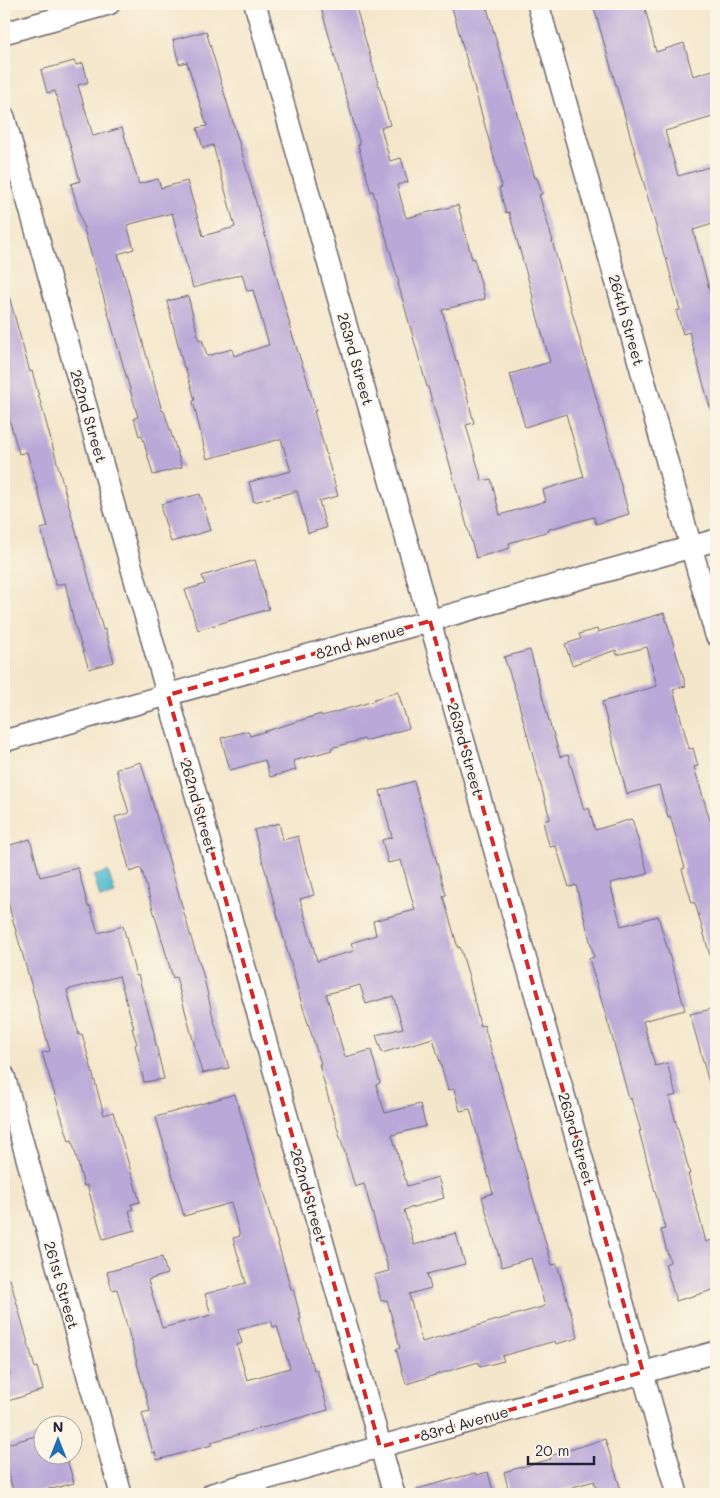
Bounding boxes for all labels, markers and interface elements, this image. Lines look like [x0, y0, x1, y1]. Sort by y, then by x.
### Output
street label: 264th Street [604, 272, 650, 368]
street label: 263rd Street [333, 310, 379, 408]
street label: 262nd Street [66, 367, 112, 465]
street label: 82nd Avenue [313, 619, 407, 663]
street label: 263rd Street [443, 700, 489, 798]
street label: 262nd Street [176, 757, 222, 855]
street label: 263rd Street [554, 1090, 600, 1188]
street label: 262nd Street [286, 1146, 332, 1244]
street label: 261st Street [40, 1239, 84, 1331]
street label: 83rd Avenue [417, 1401, 511, 1445]
north arrow [32, 1416, 82, 1466]
text: N [53, 1417, 63, 1436]
scale bar [528, 1433, 594, 1465]
text: 20 m [535, 1440, 569, 1460]

